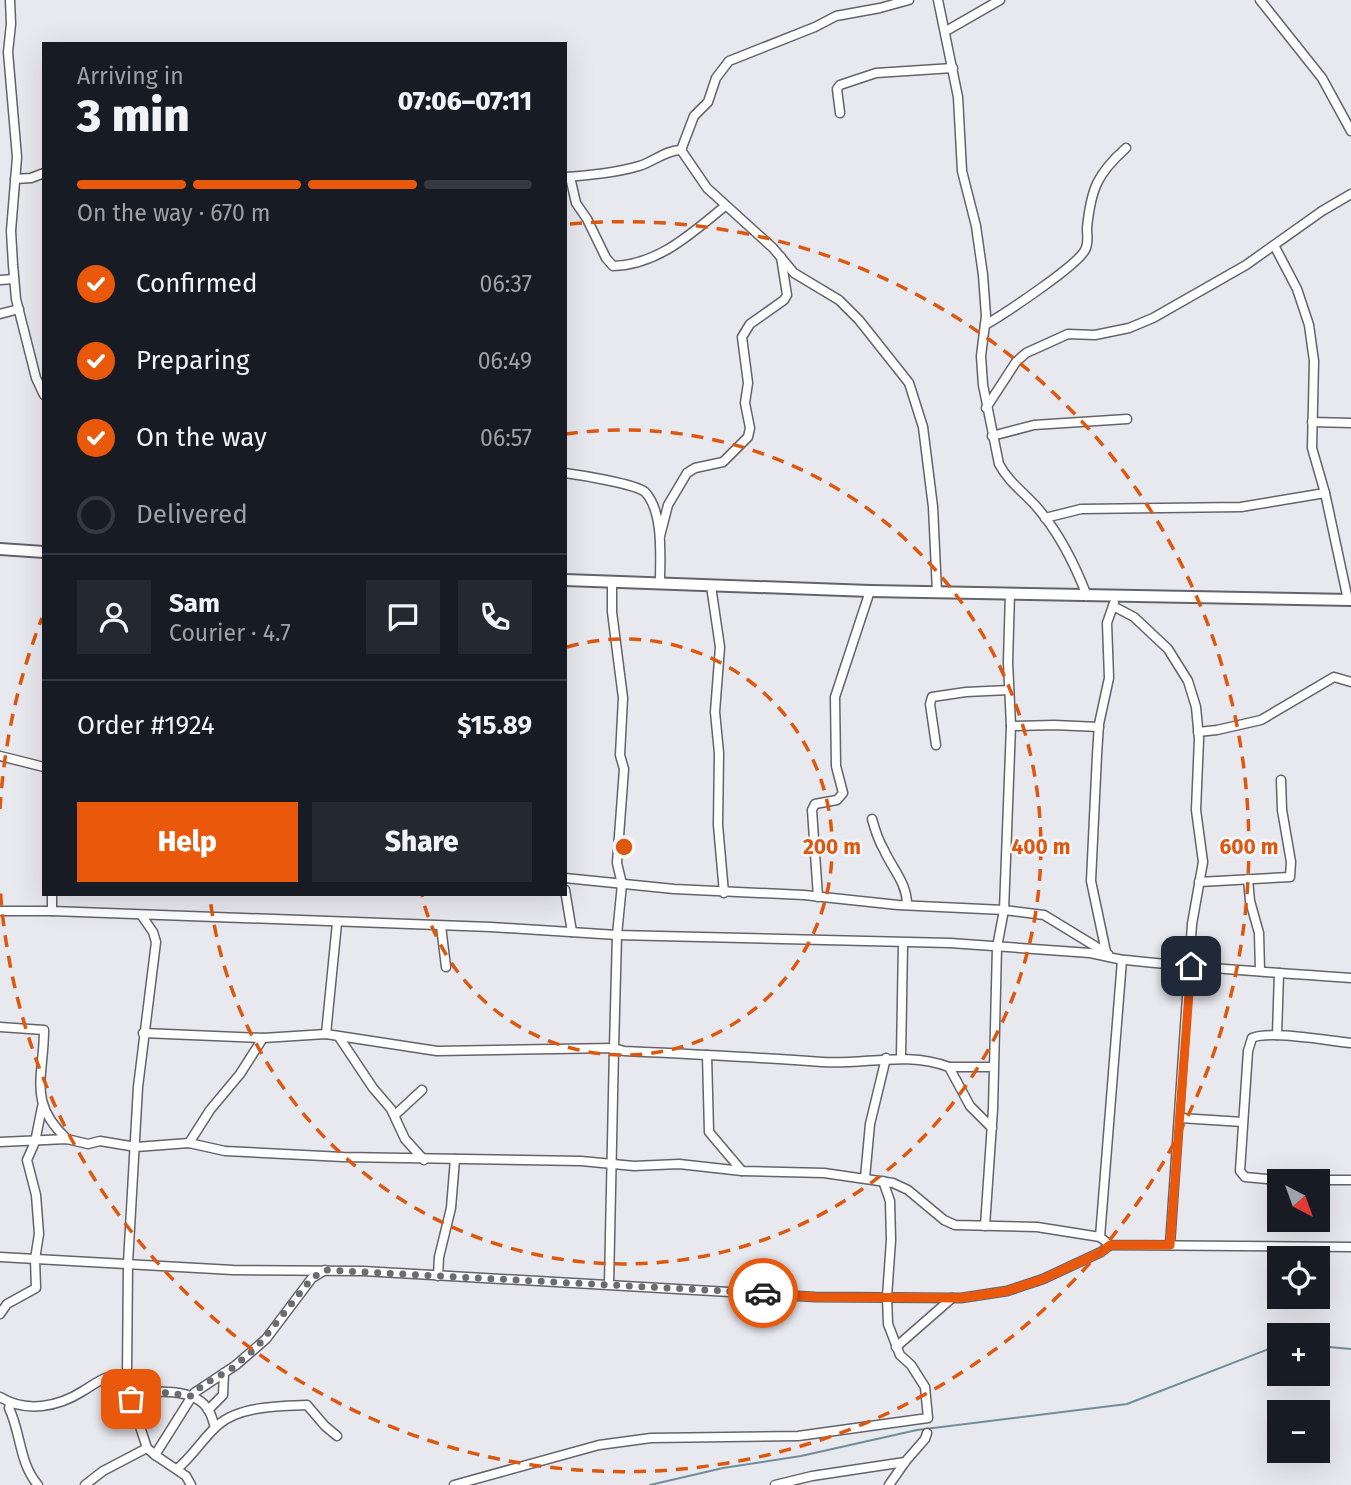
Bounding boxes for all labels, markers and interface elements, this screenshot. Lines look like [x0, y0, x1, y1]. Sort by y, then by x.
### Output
text: Arriving in [77, 62, 184, 90]
text: 07:06–07:11 [398, 86, 532, 117]
text: 3 min [77, 88, 190, 143]
text: On the way · 670 m [77, 199, 271, 227]
icon: check [77, 265, 115, 303]
text: Confirmed [136, 268, 257, 299]
text: 06:37 [480, 270, 532, 298]
icon: check [77, 342, 115, 380]
text: Preparing [136, 345, 249, 376]
text: 06:49 [478, 347, 532, 375]
icon: check [77, 419, 115, 457]
text: On the way [136, 422, 267, 453]
text: 06:57 [480, 424, 532, 452]
text: Delivered [136, 499, 248, 530]
button: person [77, 580, 151, 654]
button: chat [366, 580, 440, 654]
button: phone [458, 580, 532, 654]
text: Sam [169, 588, 220, 619]
text: Courier · 4.7 [169, 619, 291, 647]
text: Order #1924 [77, 710, 215, 741]
text: $15.89 [457, 710, 532, 741]
button: Help [77, 802, 298, 882]
button: Share [312, 802, 532, 882]
text: 200 m [803, 834, 861, 860]
text: 400 m [1011, 834, 1071, 860]
text: 600 m [1219, 834, 1279, 860]
centre of rings [612, 835, 636, 859]
pin [1161, 936, 1221, 996]
icon: home [1172, 947, 1210, 985]
north arrow [1267, 1169, 1330, 1232]
map controls [1267, 1169, 1330, 1463]
button: locate [1267, 1246, 1330, 1309]
courier [728, 1258, 798, 1328]
icon: car [744, 1274, 782, 1312]
button: + [1267, 1323, 1330, 1386]
pin [101, 1369, 161, 1429]
icon: bag [112, 1380, 150, 1418]
button: − [1267, 1400, 1330, 1463]

